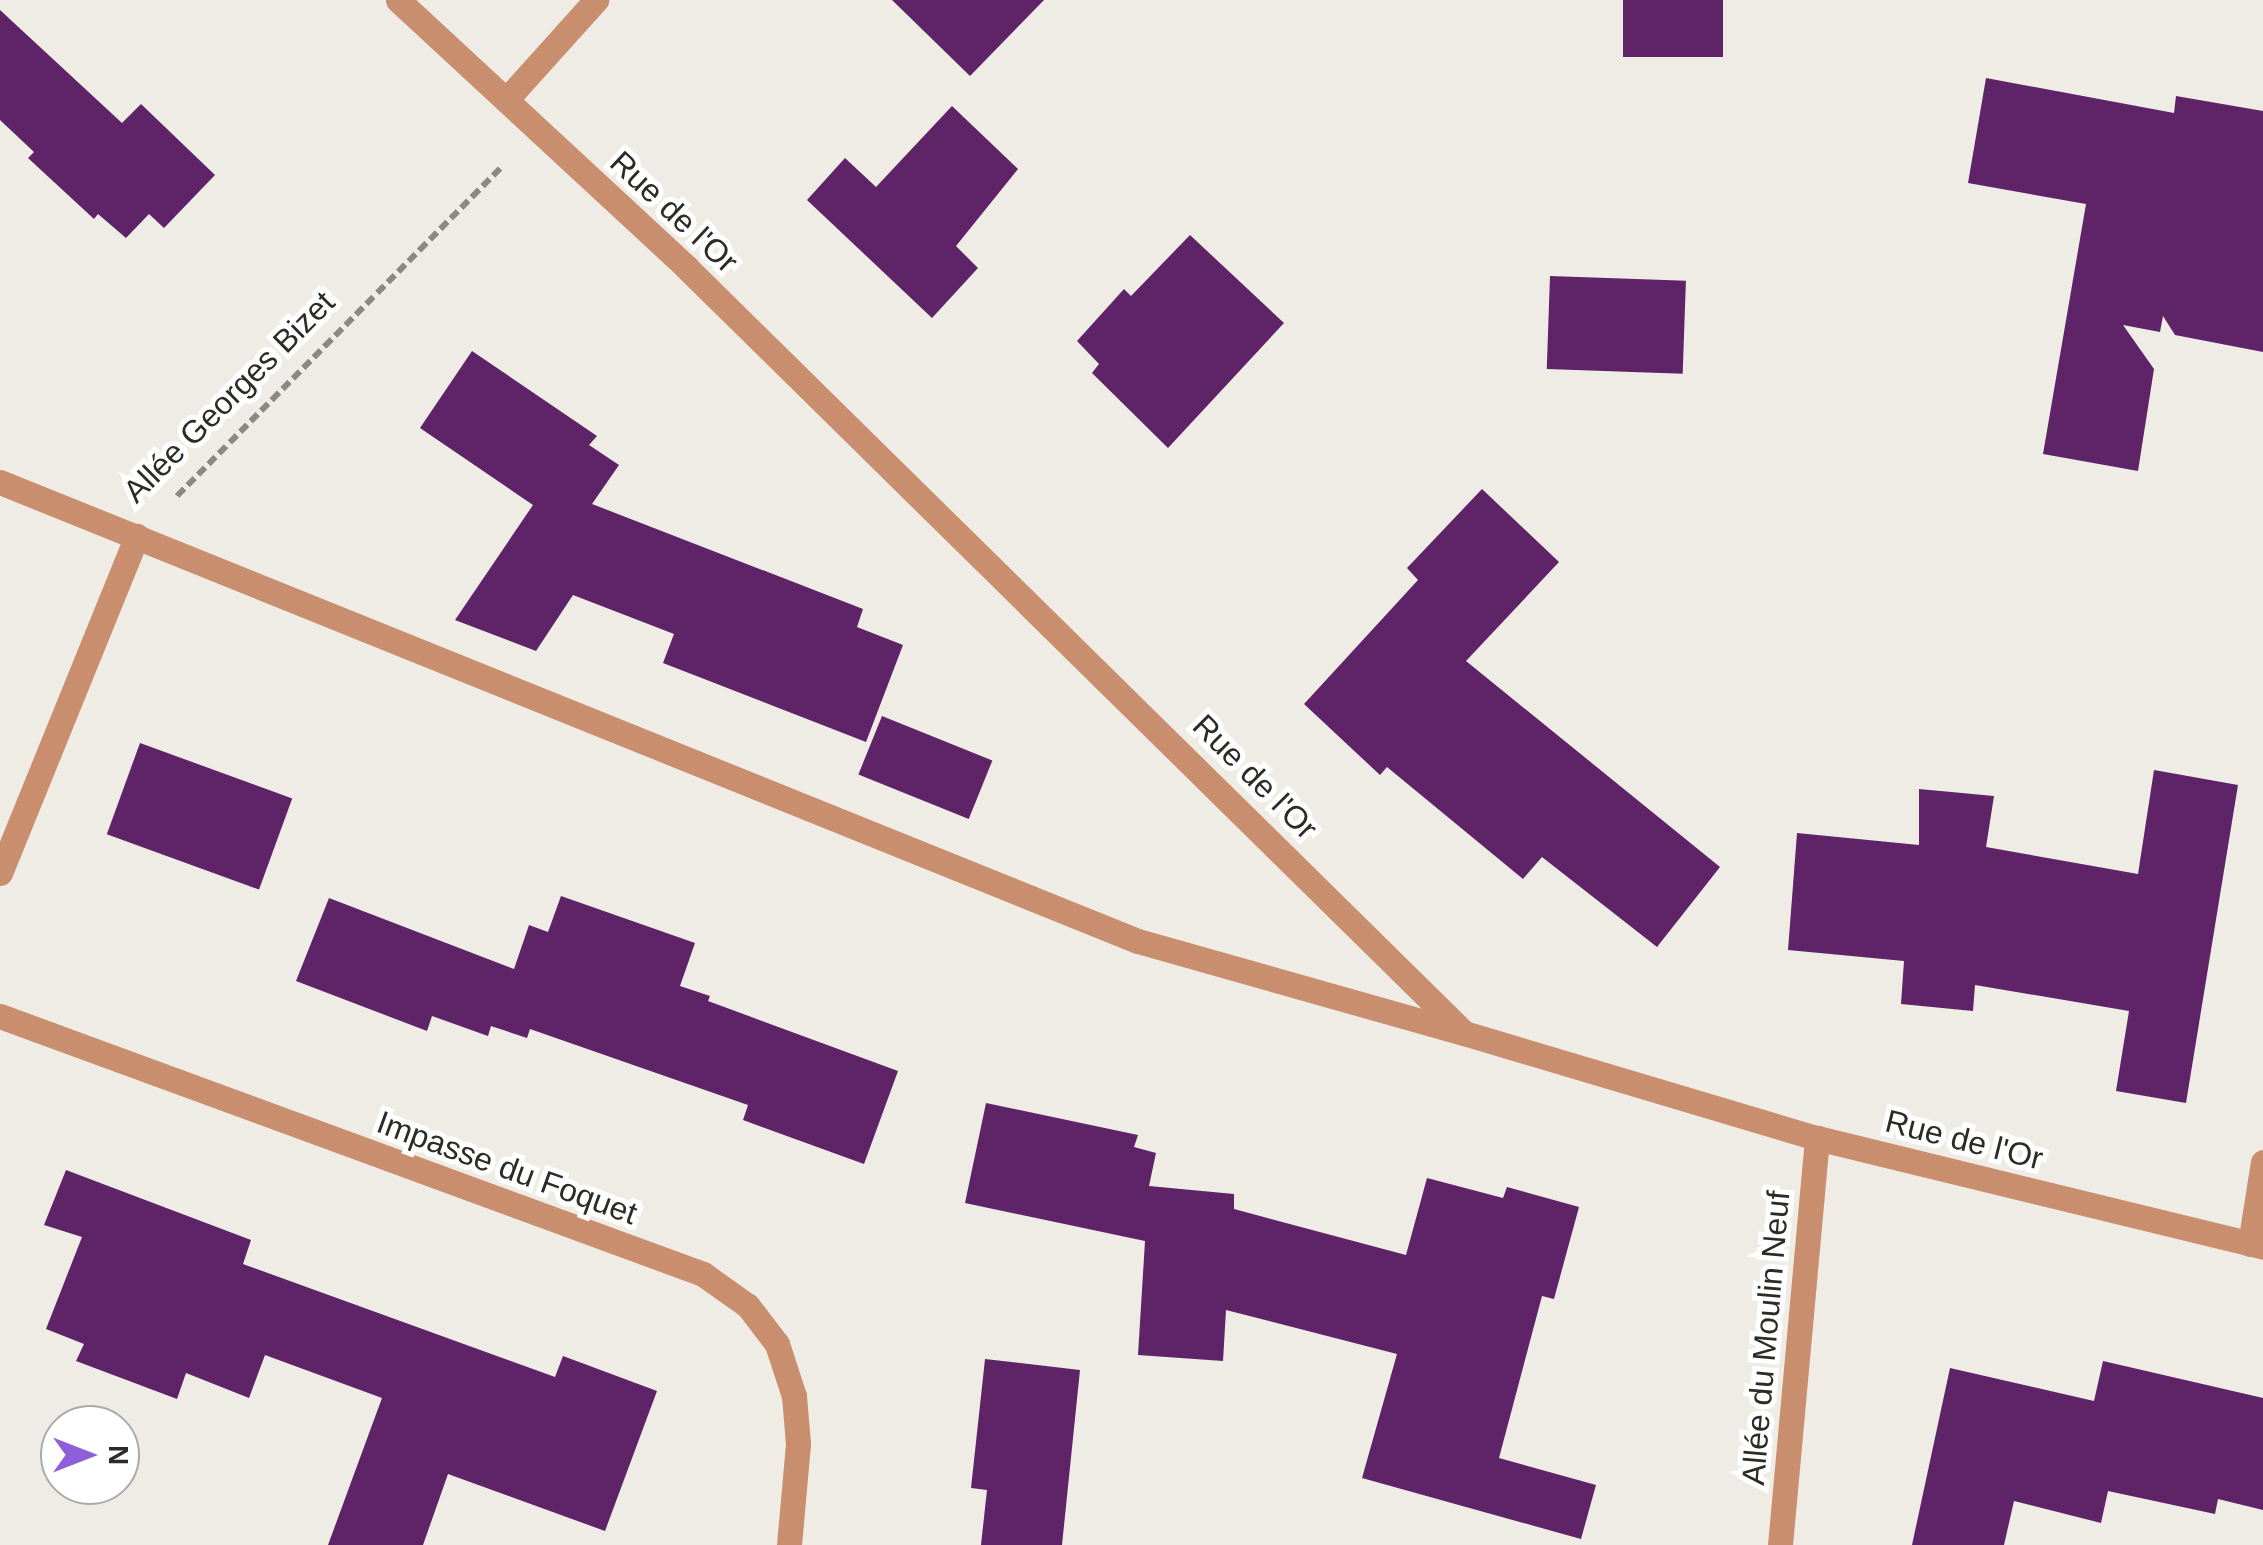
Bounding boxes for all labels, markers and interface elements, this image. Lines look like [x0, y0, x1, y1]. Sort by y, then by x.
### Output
street label: Rue de l'Or [602, 143, 746, 281]
street label: Allée Georges Bizet [115, 283, 343, 511]
street label: Rue de l'Or [1185, 707, 1325, 847]
street label: Rue de l'Or [1881, 1102, 2047, 1178]
street label: Impasse du Foquet [372, 1103, 642, 1233]
street label: Allée du Moulin Neuf [1734, 1189, 1798, 1487]
north arrow [40, 1405, 140, 1505]
text: N [103, 1445, 134, 1465]

